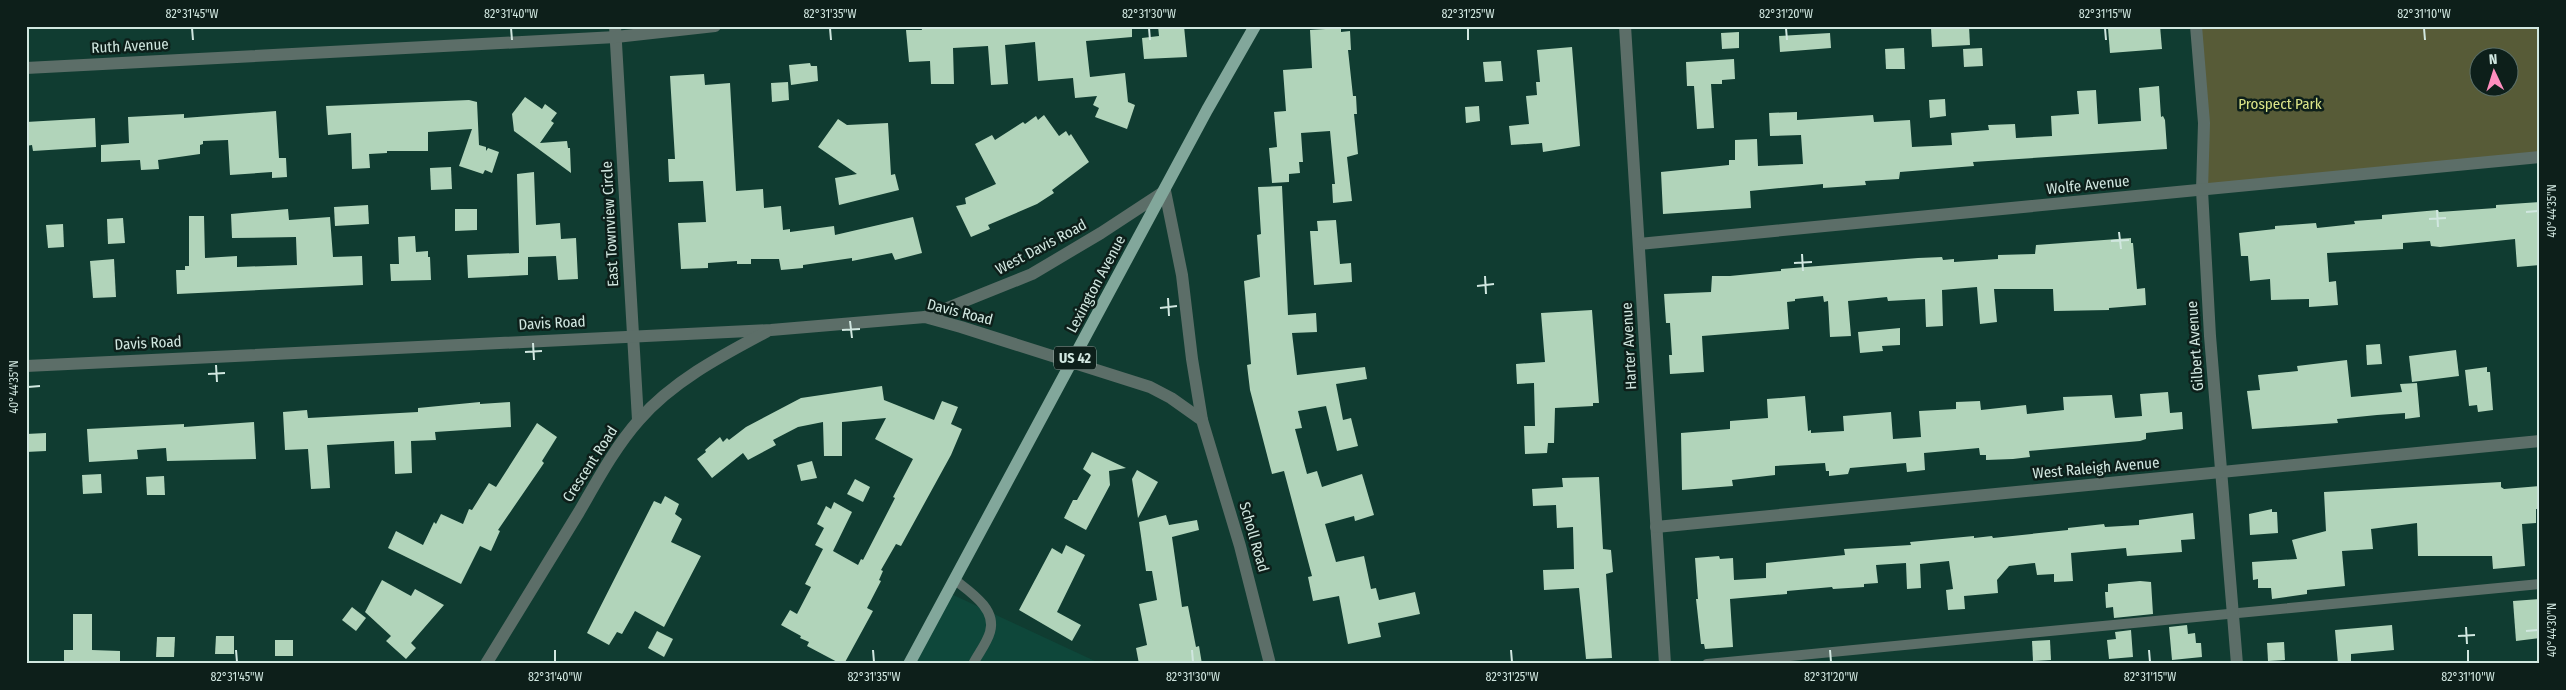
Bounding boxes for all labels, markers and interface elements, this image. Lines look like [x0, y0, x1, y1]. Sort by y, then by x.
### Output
text: 82°31'45"W [166, 7, 218, 21]
text: 82°31'40"W [484, 7, 538, 21]
text: 82°31'35"W [803, 7, 857, 21]
text: 82°31'30"W [1122, 7, 1176, 21]
text: 82°31'25"W [1441, 7, 1495, 21]
text: 82°31'20"W [1759, 7, 1813, 21]
text: 82°31'15"W [2079, 7, 2131, 21]
text: 82°31'10"W [2397, 7, 2451, 21]
street label: Ruth Avenue [91, 35, 169, 57]
north arrow [2468, 48, 2518, 98]
text: N [2488, 51, 2498, 68]
park label: Prospect Park [2238, 95, 2322, 113]
street label: East Townview Circle [598, 161, 622, 287]
street label: Wolfe Avenue [2046, 172, 2130, 198]
text: 40°44'35"N [2545, 184, 2559, 238]
street label: West Davis Road [992, 215, 1090, 279]
street label: Lexington Avenue [1063, 232, 1129, 336]
street label: Davis Road [925, 295, 995, 329]
street label: Gilbert Avenue [2183, 300, 2207, 392]
street label: Harter Avenue [1618, 302, 1640, 390]
street label: Davis Road [518, 312, 586, 334]
street label: Davis Road [114, 332, 182, 354]
road number: US 42 [1054, 346, 1096, 369]
text: 40°44'35"N [7, 360, 21, 414]
street label: Crescent Road [559, 423, 621, 505]
street label: West Raleigh Avenue [2032, 453, 2160, 483]
street label: Scholl Road [1235, 500, 1273, 574]
text: 40°44'30"N [2545, 603, 2559, 657]
text: 82°31'45"W [211, 670, 263, 684]
text: 82°31'40"W [528, 670, 582, 684]
text: 82°31'35"W [847, 670, 901, 684]
text: 82°31'30"W [1166, 670, 1220, 684]
text: 82°31'25"W [1485, 670, 1539, 684]
text: 82°31'20"W [1804, 670, 1858, 684]
text: 82°31'15"W [2124, 670, 2176, 684]
text: 82°31'10"W [2441, 670, 2495, 684]

